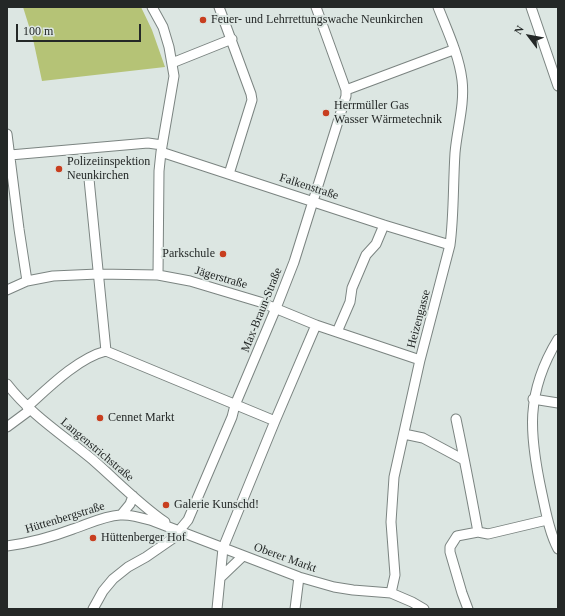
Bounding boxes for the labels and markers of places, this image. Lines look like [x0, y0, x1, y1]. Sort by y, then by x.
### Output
place label: Feuer- und Lehrrettungswache Neunkirchen [211, 13, 423, 27]
marker: Feuer- und Lehrrettungswache Neunkirchen [198, 15, 208, 25]
place label: Herrmüller Gas Wasser Wärmetechnik [334, 99, 442, 127]
marker: Herrmüller Gas Wasser Wärmetechnik [321, 108, 331, 118]
place label: Polizeiinspektion Neunkirchen [67, 155, 150, 183]
marker: Polizeiinspektion Neunkirchen [54, 164, 64, 174]
place label: Parkschule [162, 247, 215, 261]
marker: Parkschule [218, 249, 228, 259]
place label: Cennet Markt [108, 411, 174, 425]
marker: Cennet Markt [95, 413, 105, 423]
place label: Galerie Kunschd! [174, 498, 259, 512]
marker: Galerie Kunschd! [161, 500, 171, 510]
place label: Hüttenberger Hof [101, 531, 186, 545]
marker: Hüttenberger Hof [88, 533, 98, 543]

